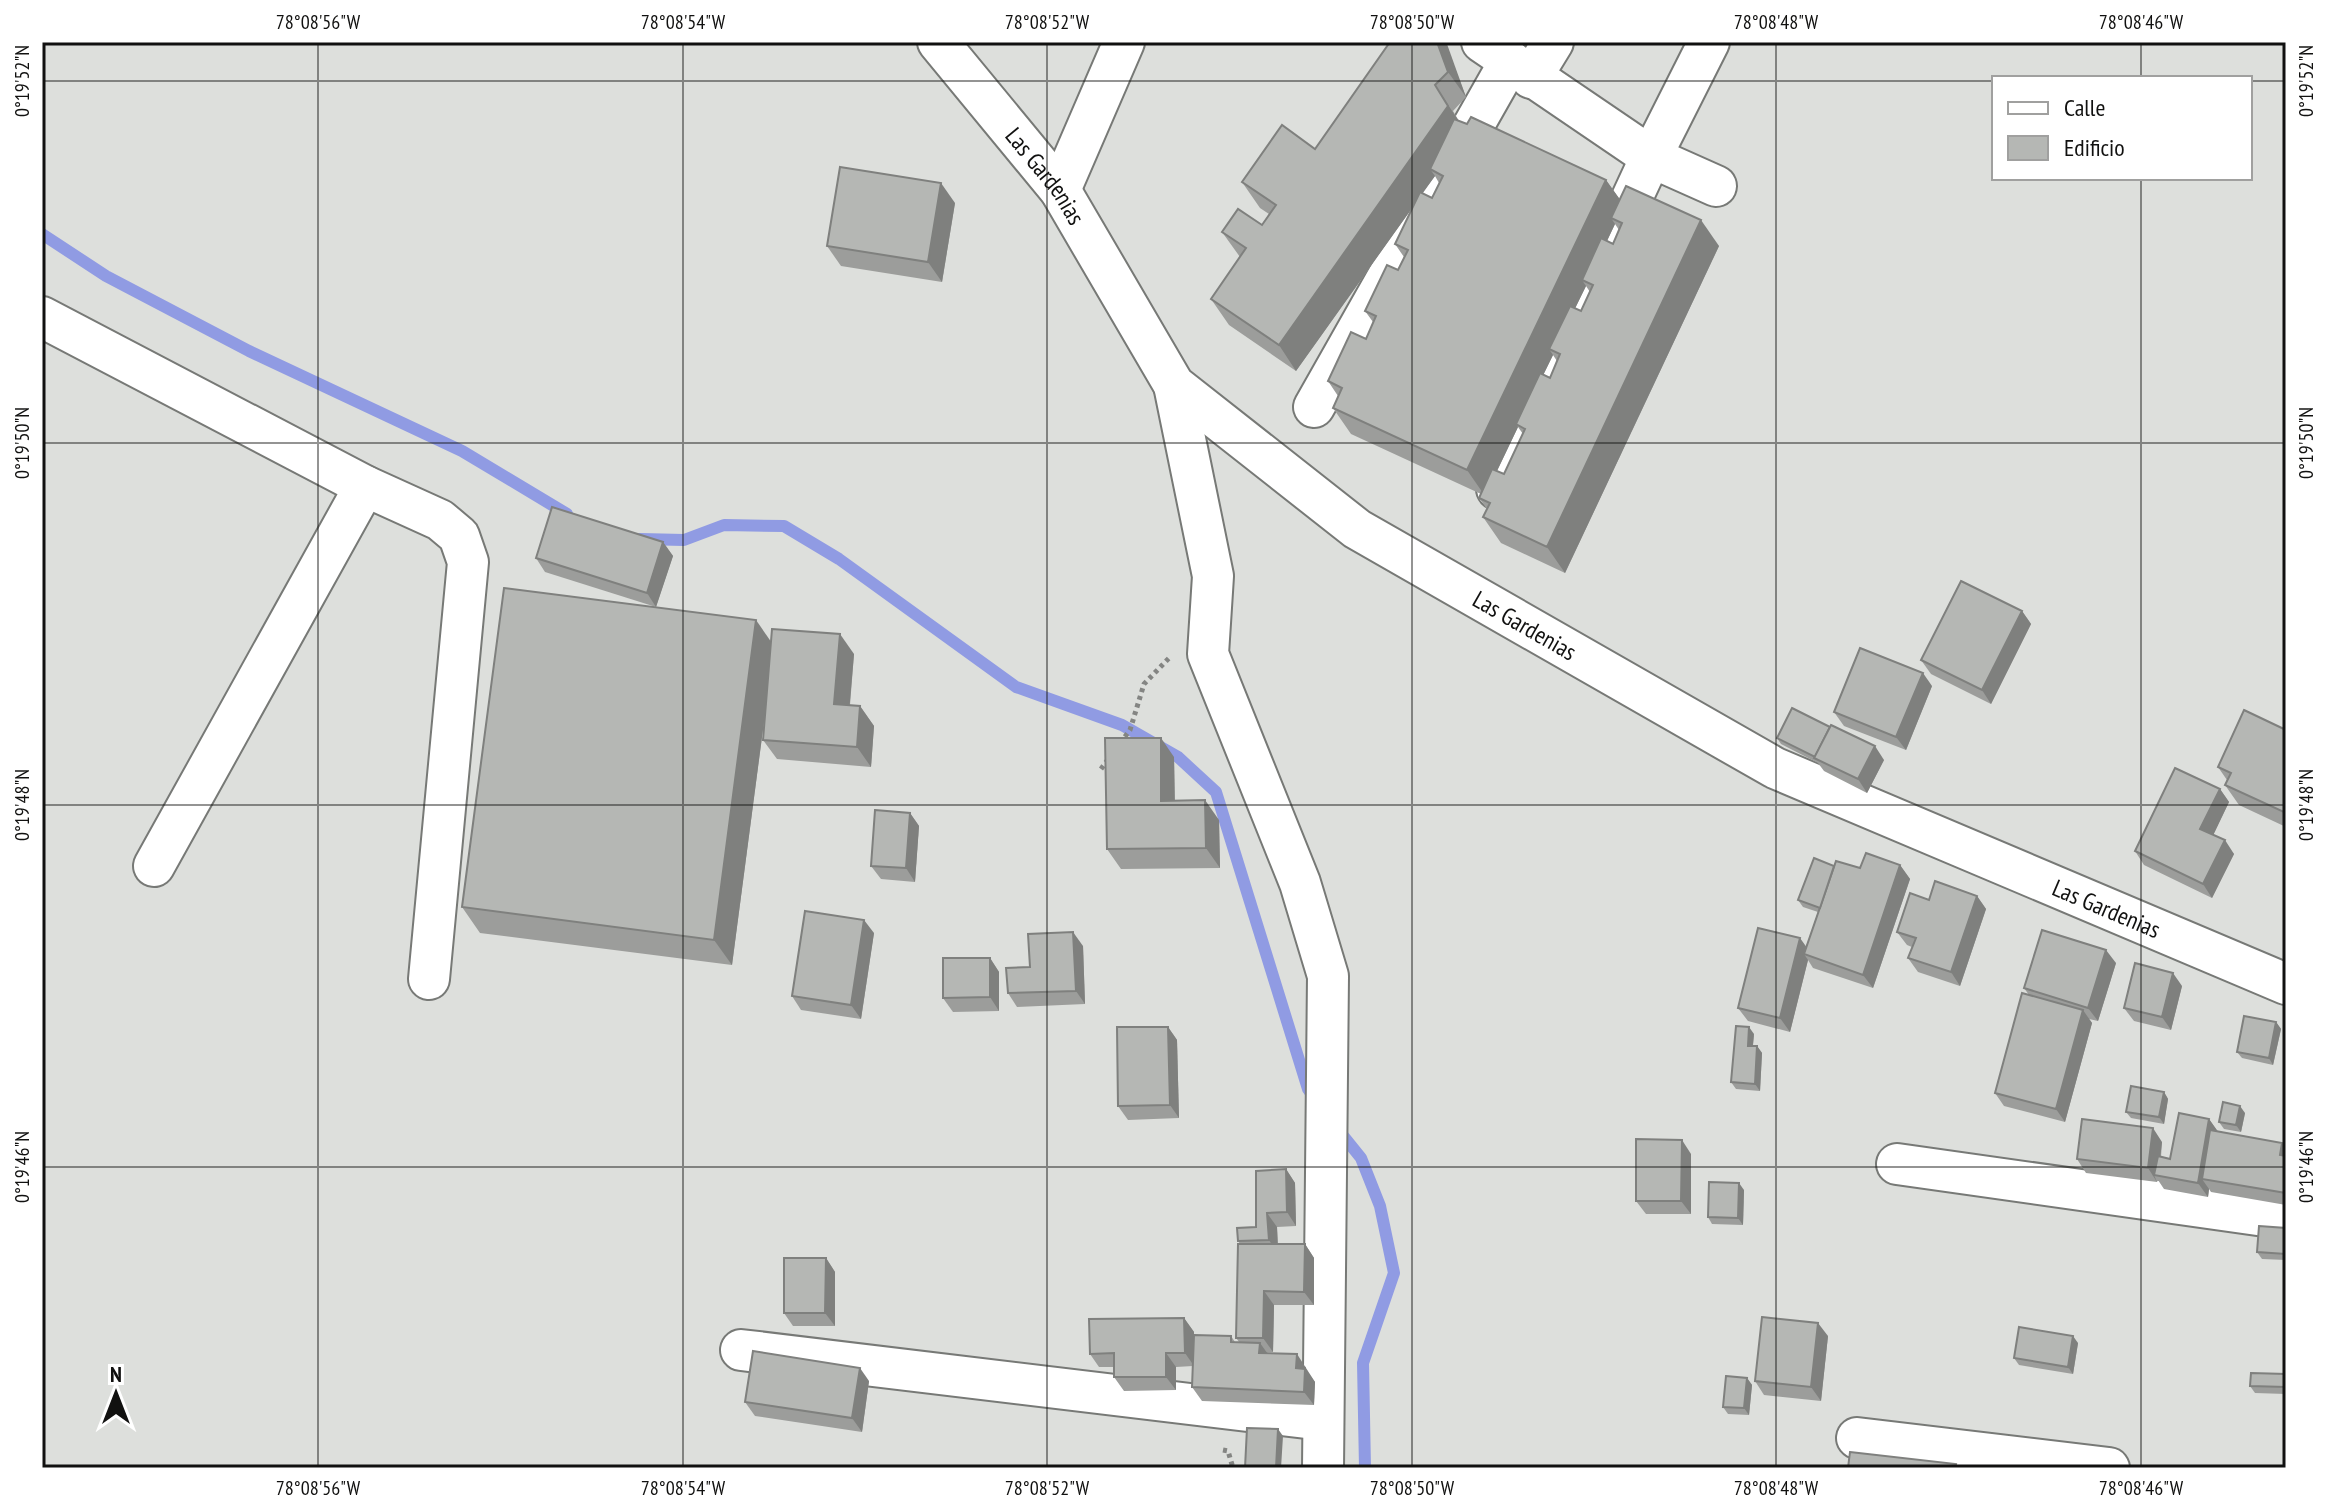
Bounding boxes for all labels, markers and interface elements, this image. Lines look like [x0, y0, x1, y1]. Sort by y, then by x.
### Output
text: 78°08'56"W [276, 9, 361, 35]
text: 78°08'54"W [641, 9, 726, 35]
text: 78°08'52"W [1005, 9, 1090, 35]
text: 78°08'50"W [1370, 9, 1455, 35]
text: 78°08'48"W [1734, 9, 1819, 35]
text: 78°08'46"W [2099, 9, 2184, 35]
text: 0°19'52"N [9, 45, 35, 117]
text: 0°19'52"N [2293, 45, 2319, 117]
legend [1992, 76, 2252, 180]
text: Calle [2064, 92, 2105, 123]
street label: Las Gardenias [999, 121, 1092, 230]
text: Edificio [2064, 132, 2125, 163]
text: 0°19'50"N [9, 407, 35, 479]
text: 0°19'50"N [2293, 407, 2319, 479]
street label: Las Gardenias [1468, 583, 1582, 667]
text: 0°19'48"N [9, 769, 35, 841]
text: 0°19'48"N [2293, 769, 2319, 841]
street label: Las Gardenias [2048, 872, 2165, 945]
text: 0°19'46"N [9, 1131, 35, 1203]
text: 0°19'46"N [2293, 1131, 2319, 1203]
north arrow [76, 1354, 156, 1434]
text: N [110, 1360, 122, 1388]
text: 78°08'56"W [276, 1475, 361, 1501]
text: 78°08'54"W [641, 1475, 726, 1501]
text: 78°08'52"W [1005, 1475, 1090, 1501]
text: 78°08'50"W [1370, 1475, 1455, 1501]
text: 78°08'48"W [1734, 1475, 1819, 1501]
text: 78°08'46"W [2099, 1475, 2184, 1501]

